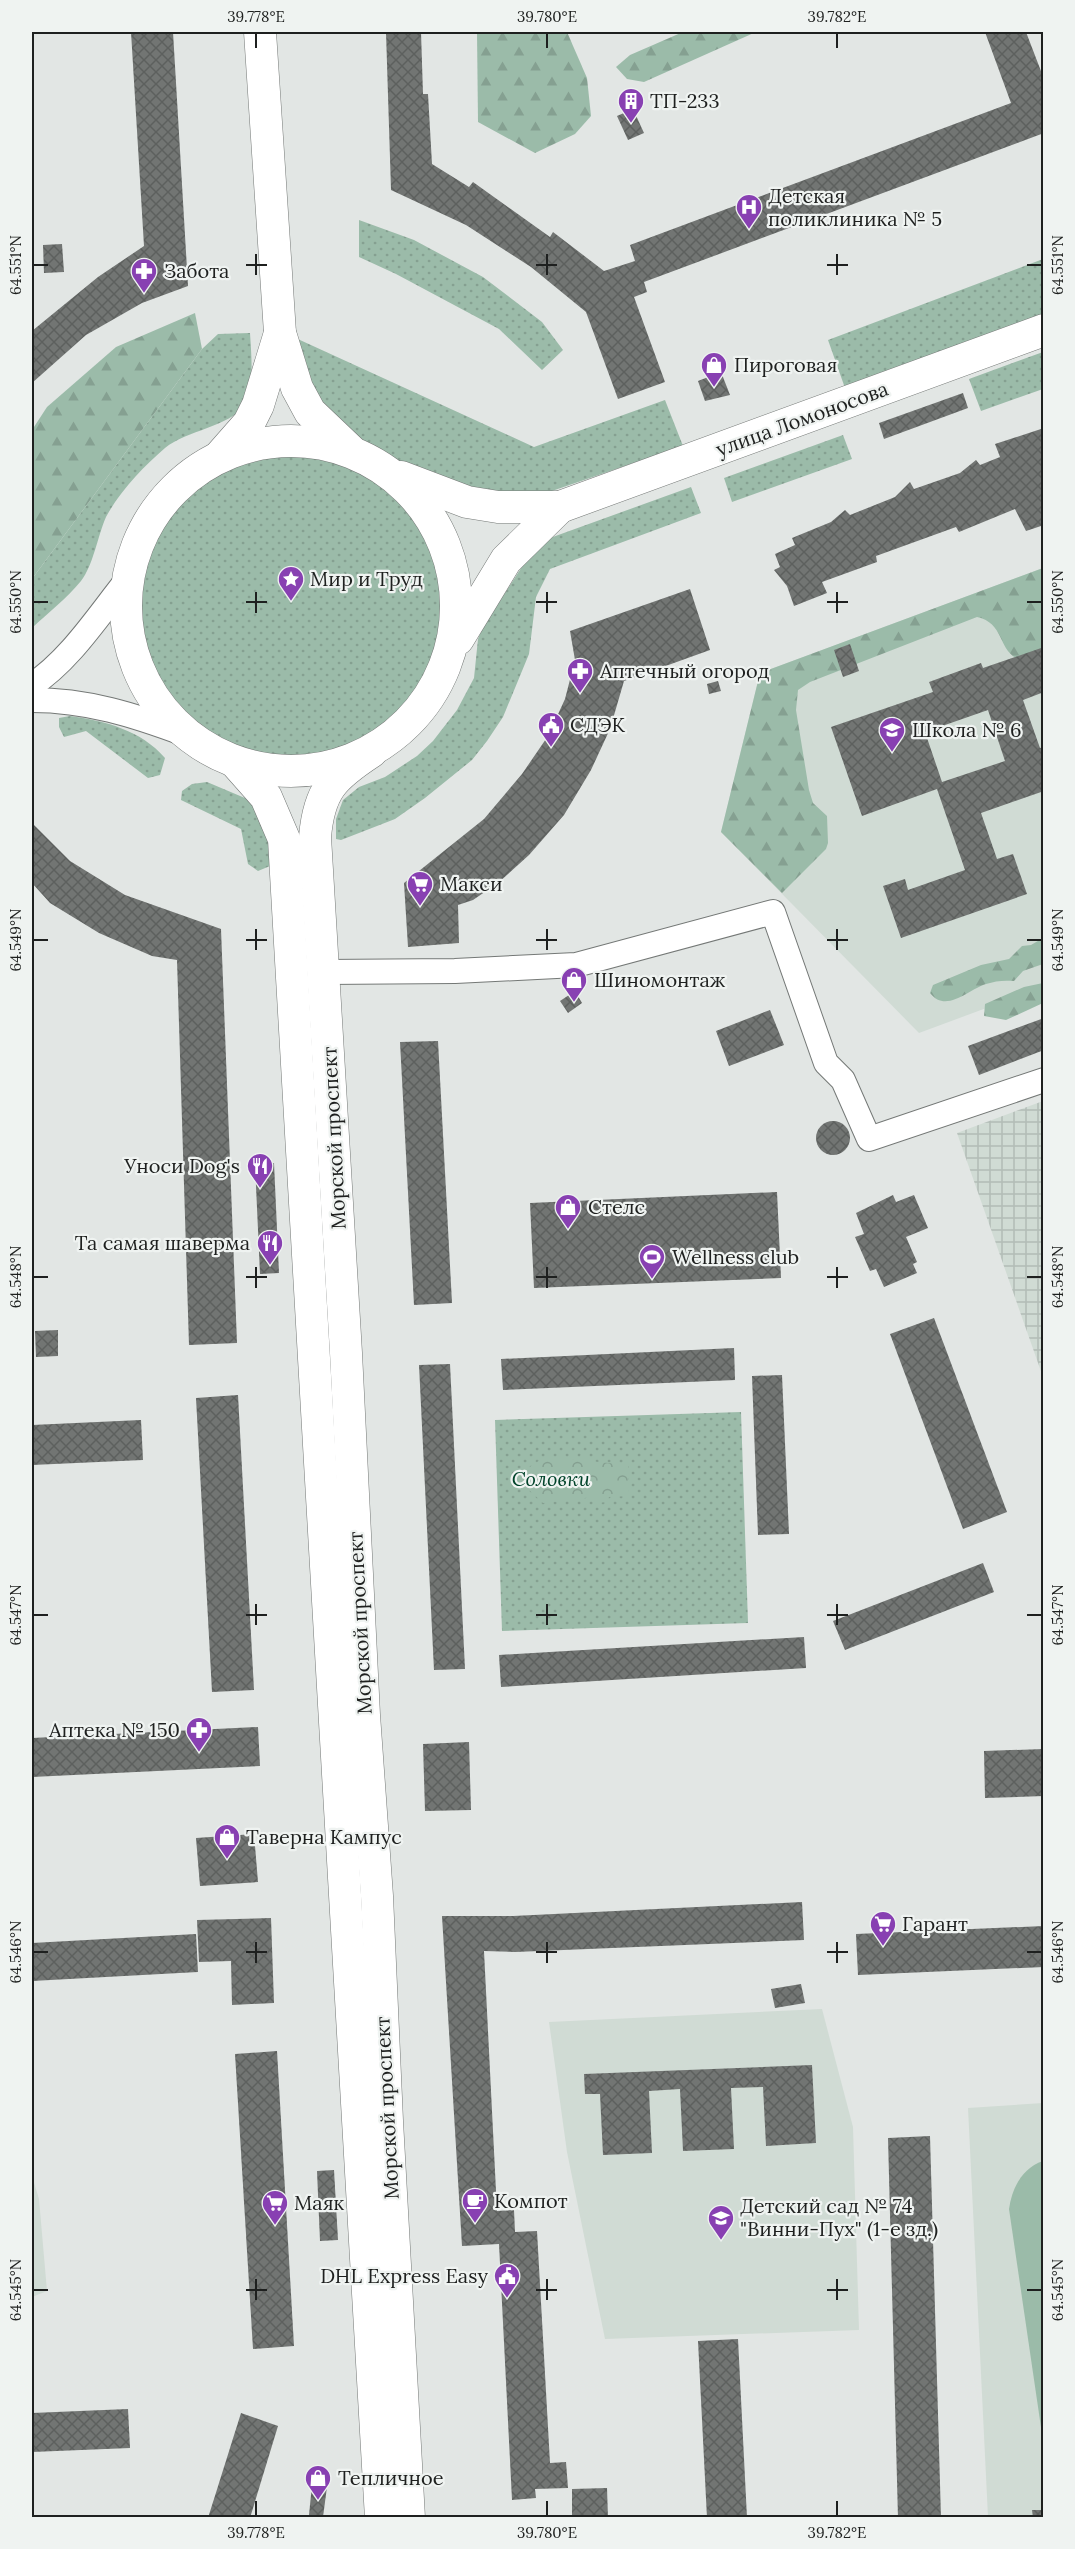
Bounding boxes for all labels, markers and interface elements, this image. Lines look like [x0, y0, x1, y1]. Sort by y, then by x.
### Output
text: 39.778°E [227, 7, 285, 26]
text: 39.780°E [517, 7, 577, 26]
text: 39.782°E [808, 7, 866, 26]
building icon: ТП-233 [616, 86, 646, 124]
place label: ТП-233 [650, 88, 720, 113]
place label: Детская поликлиника № 5 [768, 183, 942, 231]
hospital icon: Детская поликлиника № 5 [734, 192, 764, 230]
text: 64.551°N [6, 235, 25, 295]
text: 64.551°N [1048, 235, 1067, 295]
pharmacy icon: Забота [129, 256, 159, 294]
place label: Забота [164, 258, 229, 283]
shop icon: Пироговая [699, 350, 729, 388]
place label: Пироговая [734, 352, 837, 377]
street label: улица Ломоносова [712, 376, 891, 461]
place icon: Мир и Труд [276, 564, 306, 602]
place label: Мир и Труд [310, 566, 423, 591]
text: 64.550°N [6, 570, 25, 634]
text: 64.550°N [1048, 570, 1067, 634]
pharmacy icon: Аптечный огород [565, 656, 595, 694]
place label: Аптечный огород [599, 658, 770, 683]
public building icon: СДЭК [536, 710, 566, 748]
place label: СДЭК [570, 712, 626, 737]
school or university icon: Школа № 6 [877, 715, 907, 753]
place label: Школа № 6 [912, 717, 1022, 742]
supermarket icon: Макси [405, 869, 435, 907]
place label: Макси [440, 871, 502, 896]
text: 64.549°N [6, 909, 25, 971]
text: 64.549°N [1048, 909, 1067, 971]
shop icon: Шиномонтаж [559, 965, 589, 1003]
place label: Шиномонтаж [594, 967, 726, 992]
street label: Морской проспект [316, 1046, 351, 1230]
restaurant icon: Уноси Dog's [245, 1151, 275, 1189]
place label: Уноси Dog's [123, 1153, 240, 1178]
shop icon: Стелс [553, 1192, 583, 1230]
place label: Стелс [588, 1194, 645, 1219]
restaurant icon: Та самая шаверма [255, 1228, 285, 1266]
place label: Та самая шаверма [75, 1230, 250, 1255]
sports icon: Wellness club [637, 1242, 667, 1280]
place label: Wellness club [672, 1244, 799, 1269]
text: 64.548°N [6, 1246, 25, 1308]
text: 64.548°N [1048, 1246, 1067, 1308]
park label: Соловки [512, 1466, 590, 1491]
street label: Морской проспект [342, 1531, 377, 1715]
text: 64.547°N [6, 1584, 25, 1646]
text: 64.547°N [1048, 1584, 1067, 1646]
pharmacy icon: Аптека № 150 [184, 1715, 214, 1753]
place label: Аптека № 150 [48, 1717, 180, 1742]
shop icon: Таверна Кампус [212, 1822, 242, 1860]
place label: Таверна Кампус [246, 1824, 402, 1849]
supermarket icon: Гарант [868, 1909, 898, 1947]
place label: Гарант [902, 1911, 968, 1936]
text: 64.546°N [6, 1921, 25, 1983]
text: 64.546°N [1048, 1921, 1067, 1983]
street label: Морской проспект [369, 2016, 404, 2200]
cafe icon: Компот [460, 2186, 490, 2224]
supermarket icon: Маяк [260, 2188, 290, 2226]
place label: Компот [494, 2188, 568, 2213]
place label: Маяк [294, 2190, 345, 2215]
place label: Детский сад № 74 "Винни-Пух" (1-е зд.) [740, 2193, 938, 2242]
school or university icon: Детский сад № 74 "Винни-Пух" (1-е зд.) [706, 2203, 736, 2241]
text: 64.545°N [6, 2259, 25, 2321]
text: 64.545°N [1048, 2259, 1067, 2321]
public building icon: DHL Express Easy [492, 2261, 522, 2299]
place label: DHL Express Easy [320, 2263, 488, 2288]
shop icon: Тепличное [303, 2463, 333, 2501]
place label: Тепличное [338, 2465, 444, 2490]
text: 39.778°E [227, 2523, 285, 2542]
text: 39.780°E [517, 2523, 577, 2542]
text: 39.782°E [808, 2523, 866, 2542]

